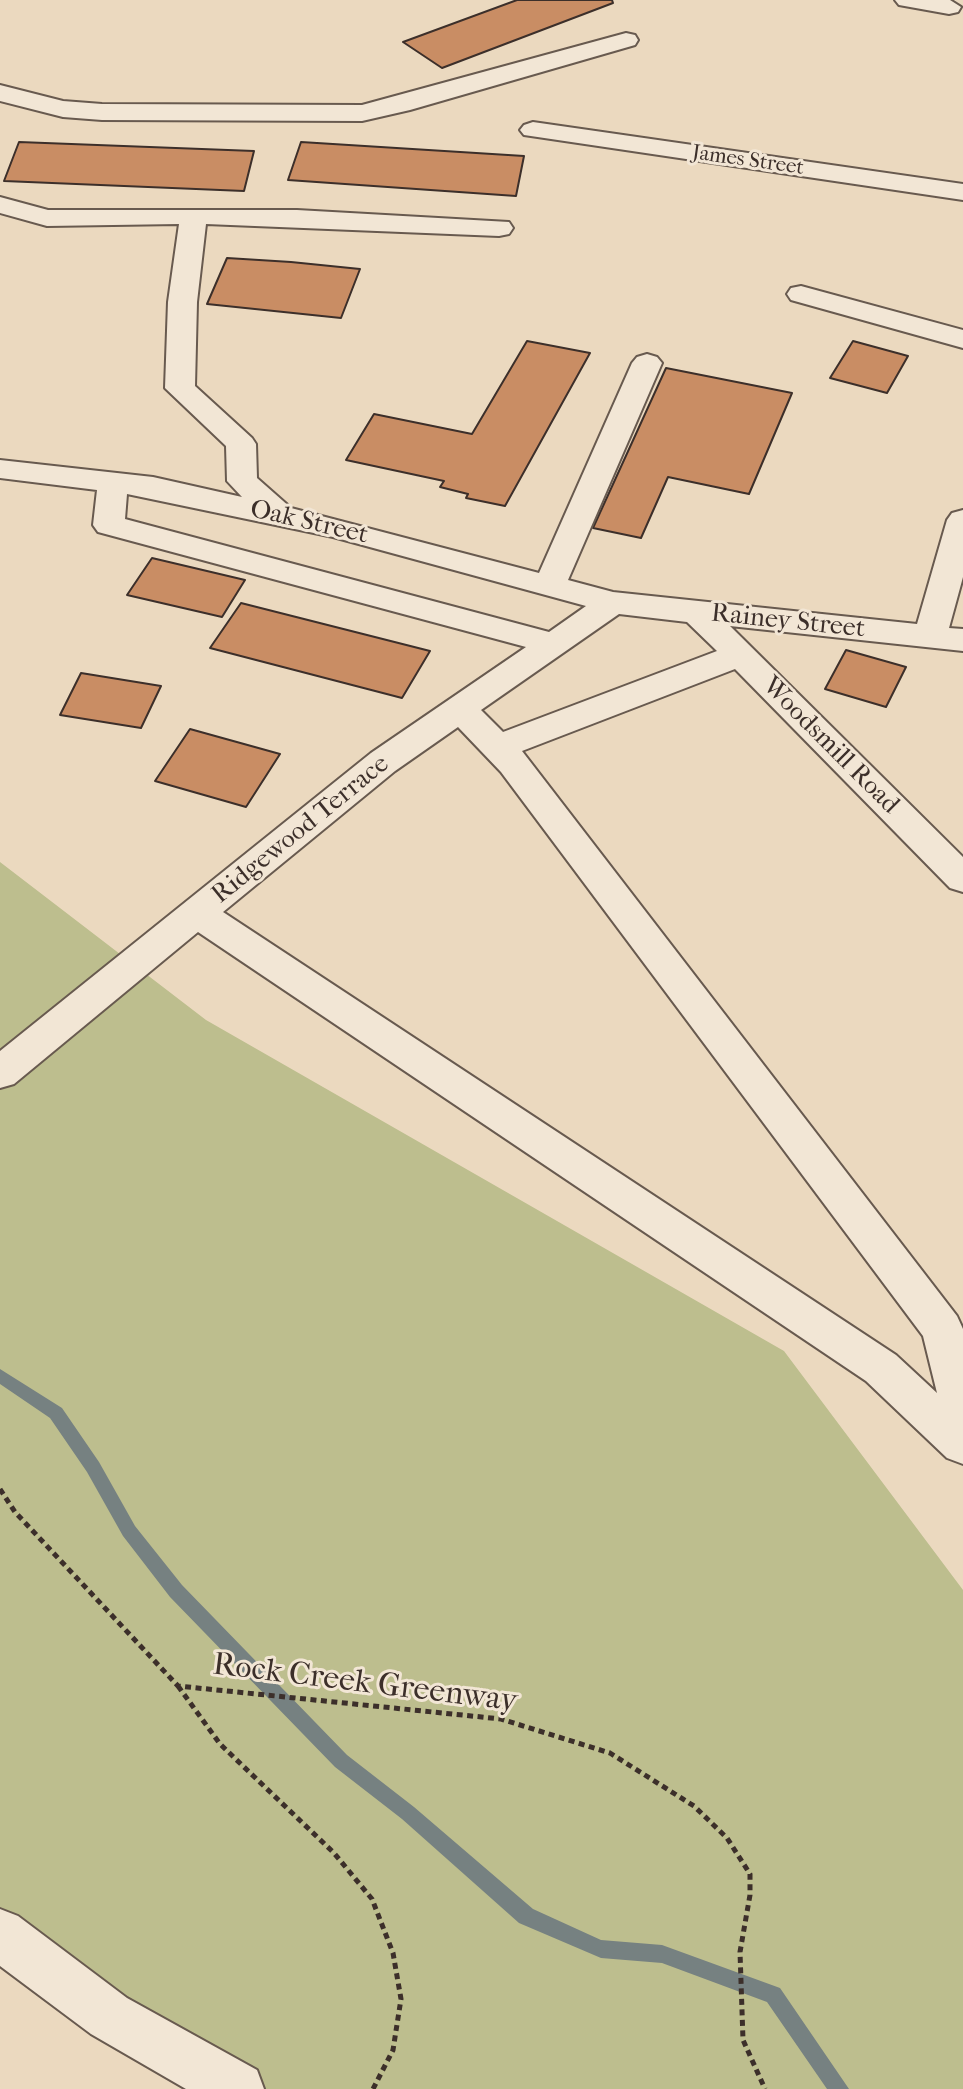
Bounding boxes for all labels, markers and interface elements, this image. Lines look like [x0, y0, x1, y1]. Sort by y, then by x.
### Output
street label: James Street [691, 141, 805, 181]
street label: Oak Street [247, 494, 371, 552]
street label: Rainey Street [710, 598, 866, 646]
street label: Woodsmill Road [755, 671, 905, 821]
street label: Ridgewood Terrace [206, 749, 396, 911]
street label: Rock Creek Greenway [211, 1646, 519, 1722]

